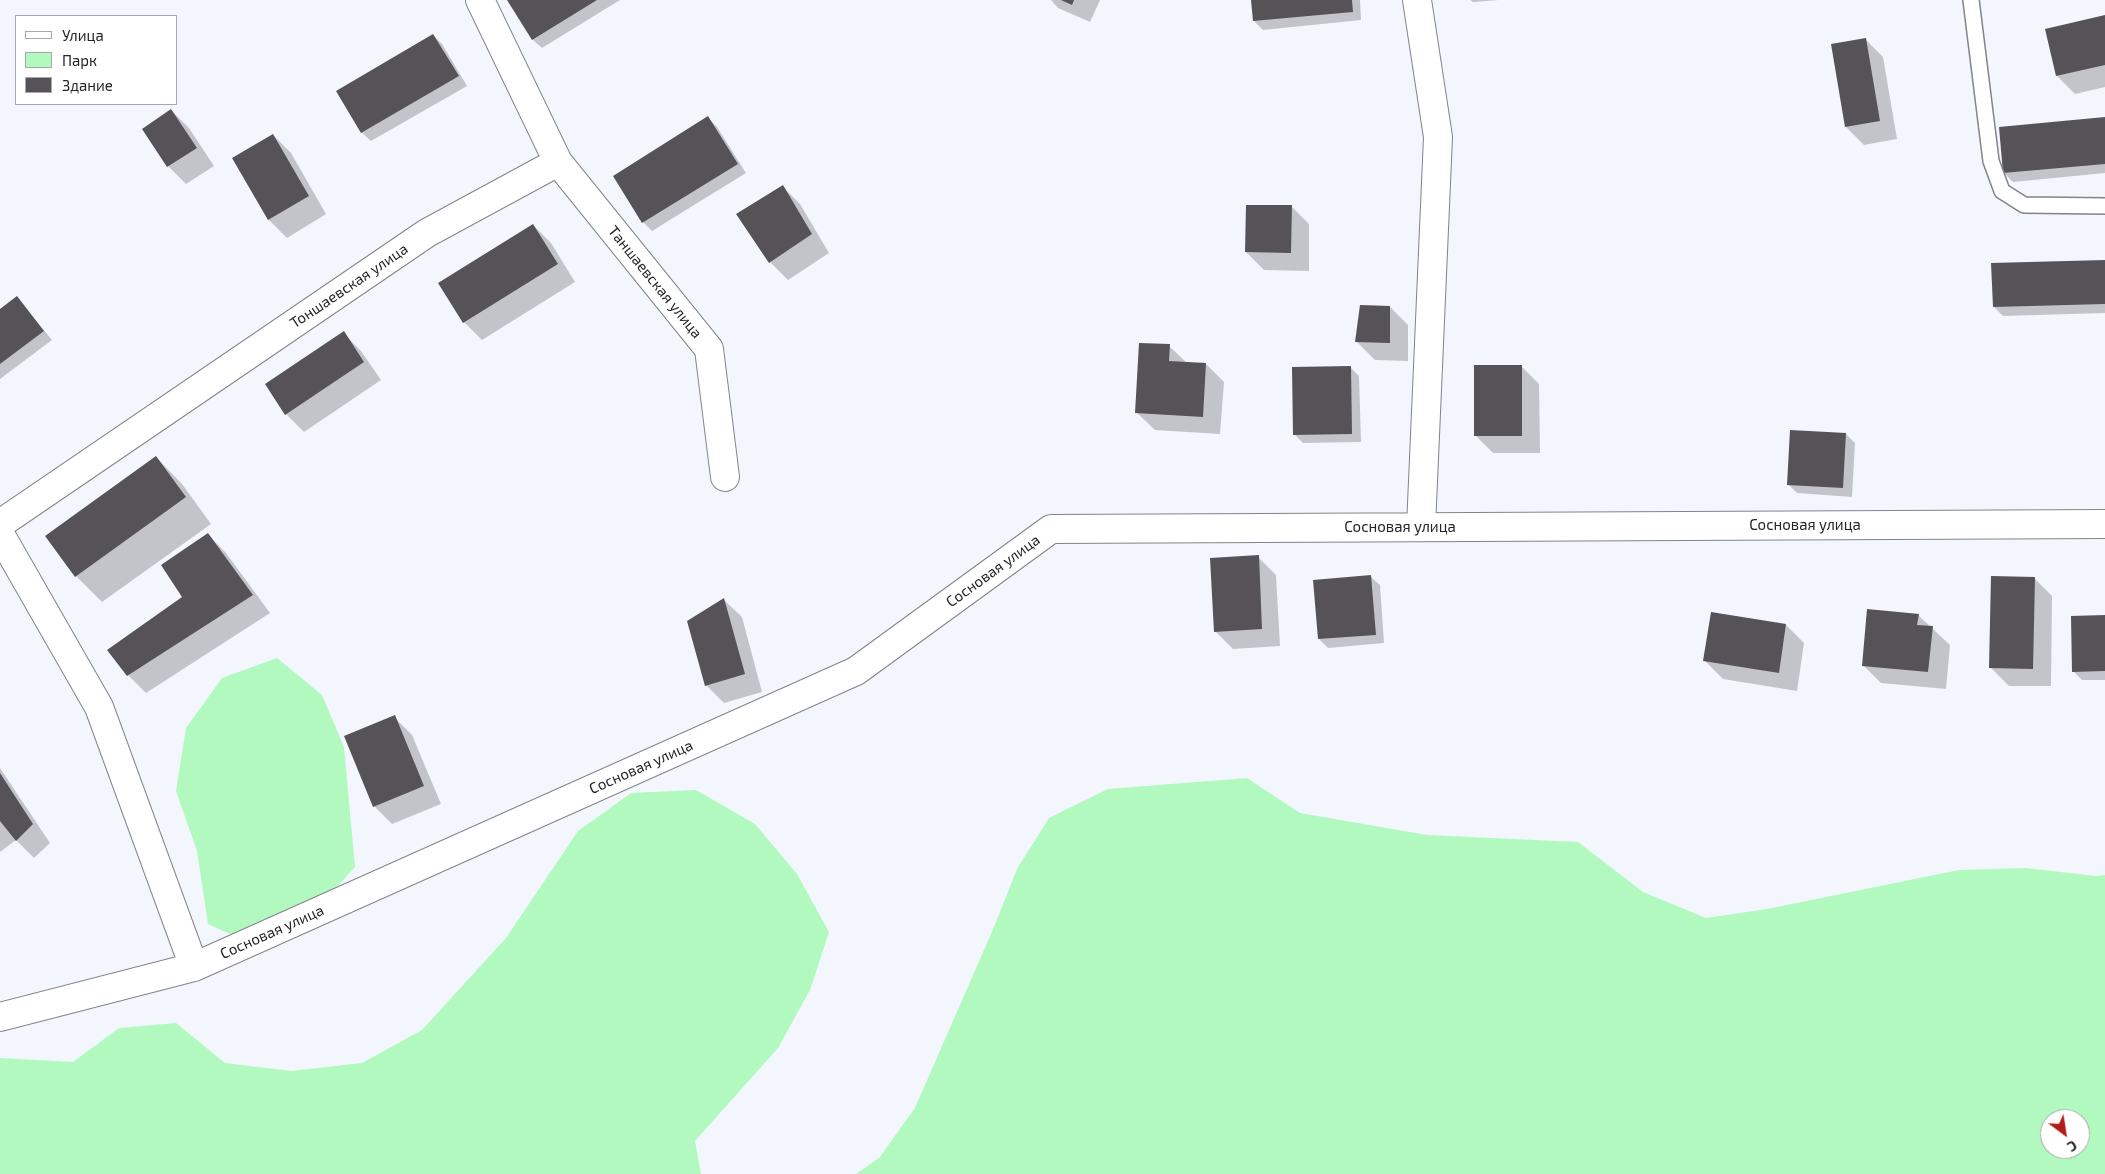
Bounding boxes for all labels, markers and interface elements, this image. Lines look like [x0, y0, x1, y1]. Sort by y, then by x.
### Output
legend [15, 15, 178, 105]
text: Улица [62, 26, 104, 44]
text: Парк [62, 51, 97, 69]
text: Здание [62, 76, 113, 94]
street label: Таншаевская улица [604, 222, 706, 342]
street label: Тоншаевская улица [287, 240, 411, 332]
street label: Сосновая улица [1749, 516, 1861, 534]
street label: Сосновая улица [1344, 518, 1456, 536]
street label: Сосновая улица [943, 531, 1043, 611]
street label: Сосновая улица [586, 736, 696, 798]
street label: Сосновая улица [217, 901, 327, 963]
north arrow [2040, 1109, 2090, 1159]
text: С [2065, 1137, 2080, 1156]

